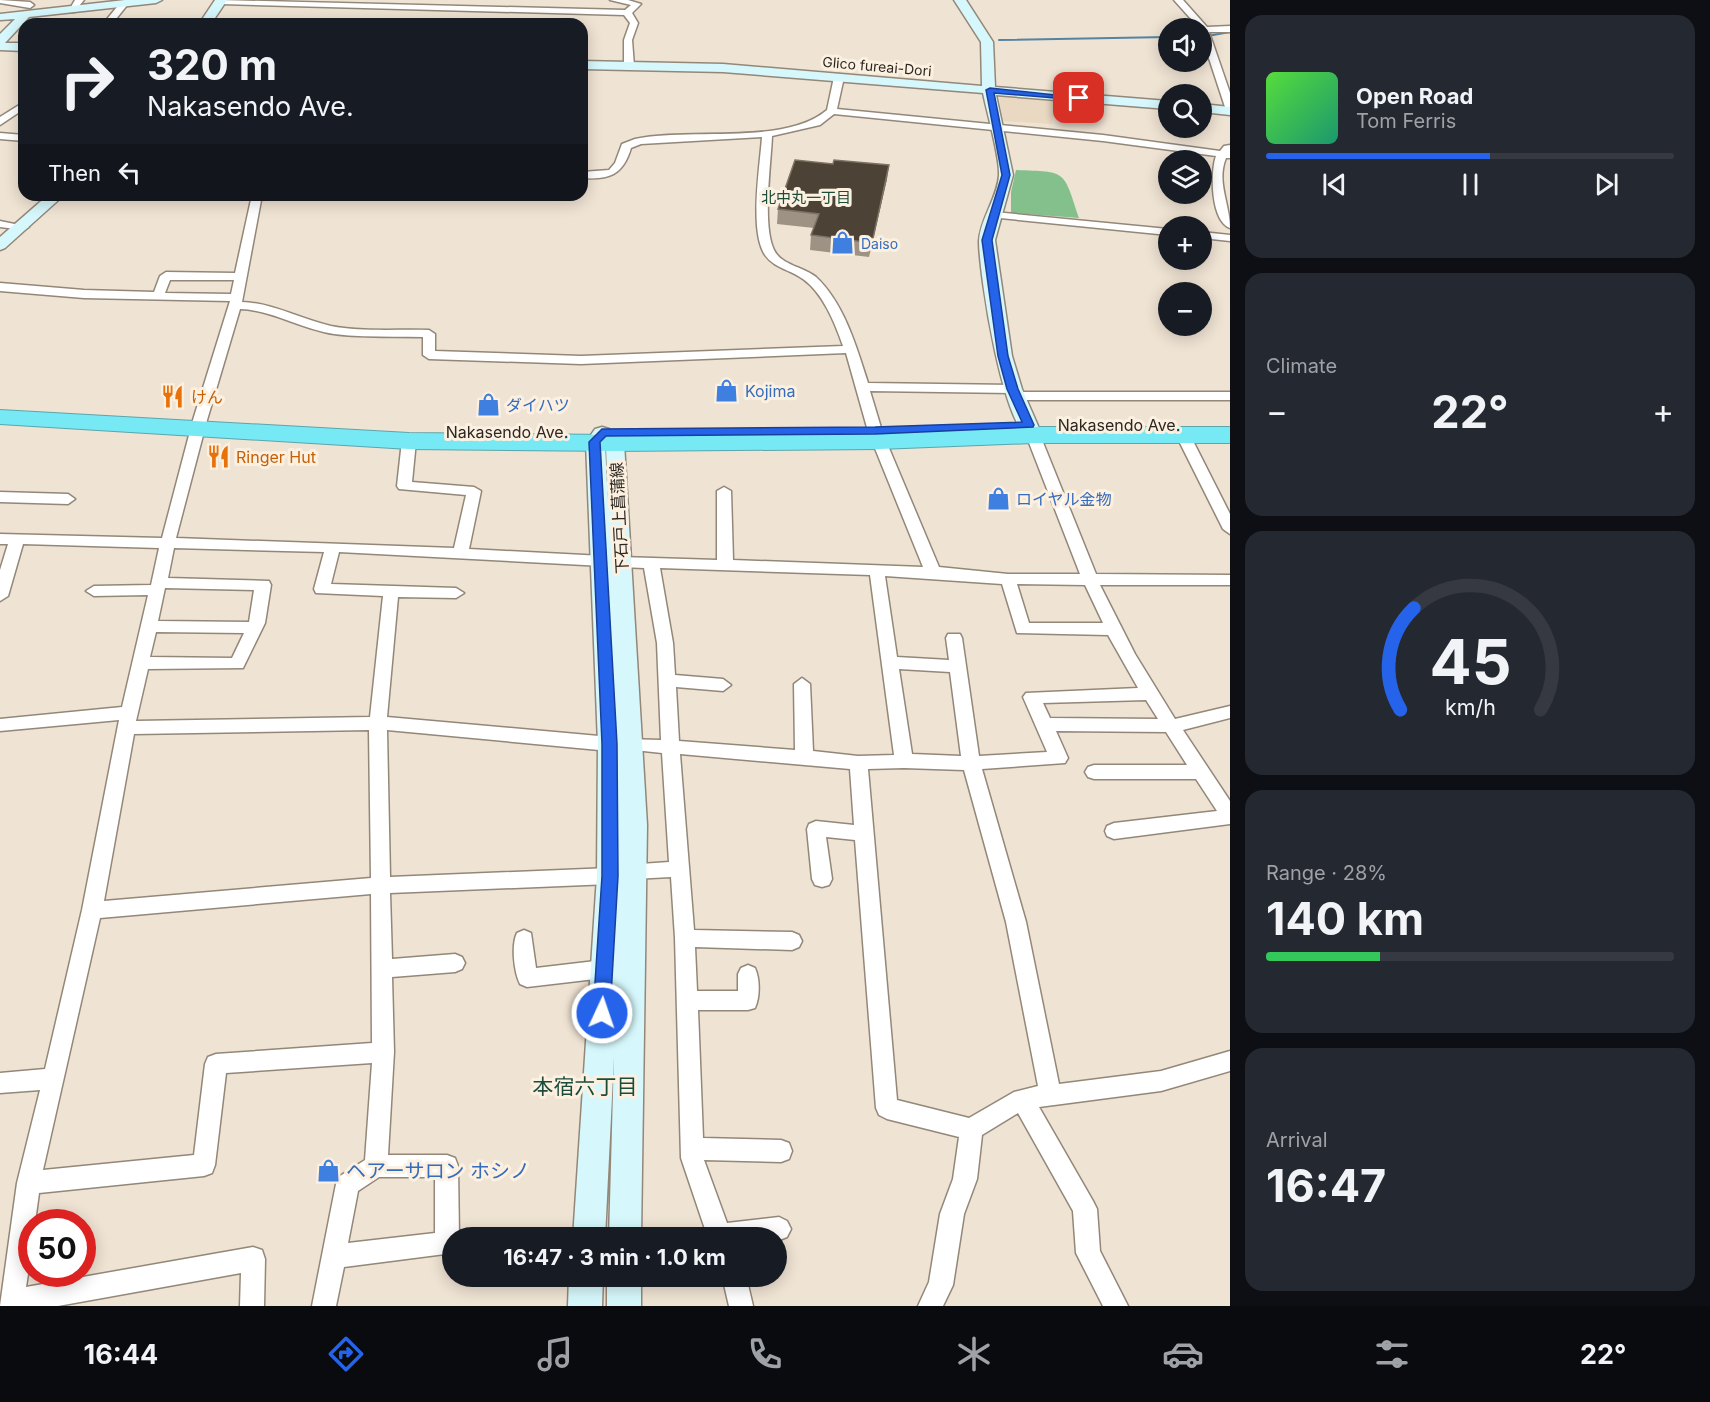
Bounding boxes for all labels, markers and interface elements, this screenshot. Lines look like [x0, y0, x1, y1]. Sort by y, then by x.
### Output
map controls [1158, 18, 1212, 336]
button: sound [1158, 18, 1212, 72]
text: 320 m [147, 39, 277, 90]
icon: right [48, 42, 126, 120]
street label: Glico fureai-Dori [822, 53, 932, 79]
pin [1053, 72, 1104, 123]
icon: arrive [1062, 81, 1095, 114]
text: Open Road [1356, 83, 1473, 109]
button: search [1158, 84, 1212, 138]
text: Nakasendo Ave. [147, 90, 354, 123]
text: Tom Ferris [1356, 109, 1456, 133]
button: layers [1158, 150, 1212, 204]
icon: left [113, 156, 146, 189]
text: Then [48, 160, 101, 186]
icon: previous [1318, 168, 1351, 201]
icon: pause [1454, 168, 1487, 201]
icon: next [1590, 168, 1623, 201]
district label: 北中丸一丁目 [761, 188, 851, 207]
button: + [1158, 216, 1212, 270]
shop icon: Daiso [830, 230, 856, 256]
place label: Daiso [861, 235, 898, 252]
button: − [1158, 282, 1212, 336]
text: Climate [1266, 354, 1337, 378]
shop icon: Kojima [714, 378, 740, 404]
place label: Kojima [745, 381, 795, 401]
restaurant icon: けん [160, 384, 186, 410]
text: 22° [1431, 384, 1509, 439]
place label: けん [191, 387, 223, 407]
text: − [1266, 391, 1288, 431]
text: + [1652, 391, 1674, 431]
shop icon: ダイハツ [475, 392, 501, 418]
place label: ダイハツ [506, 395, 570, 415]
street label: Nakasendo Ave. [1058, 415, 1180, 435]
street label: Nakasendo Ave. [446, 422, 568, 442]
restaurant icon: Ringer Hut [205, 444, 231, 470]
place label: Ringer Hut [236, 447, 316, 467]
street label: 下石戸上菖蒲線 [606, 462, 632, 574]
shop icon: ロイヤル金物 [985, 486, 1011, 512]
place label: ロイヤル金物 [1016, 489, 1112, 509]
text: 45 [1429, 624, 1511, 699]
text: km/h [1445, 694, 1495, 720]
text: Range · 28% [1266, 861, 1387, 885]
text: 140 km [1266, 891, 1424, 946]
position arrow [570, 981, 634, 1045]
district label: 本宿六丁目 [533, 1074, 638, 1099]
text: Arrival [1266, 1128, 1328, 1152]
shop icon: ヘアーサロン ホシノ [315, 1158, 341, 1184]
text: 16:47 [1266, 1158, 1386, 1213]
place label: ヘアーサロン ホシノ [346, 1159, 530, 1183]
speed limit sign: 50 [18, 1209, 96, 1287]
text: 16:47 · 3 min · 1.0 km [503, 1244, 726, 1270]
icon: directions [325, 1333, 367, 1375]
icon: music [534, 1333, 576, 1375]
icon: phone [744, 1333, 786, 1375]
icon: climate [953, 1333, 995, 1375]
icon: car [1162, 1333, 1204, 1375]
icon: filters [1371, 1333, 1413, 1375]
text: 16:44 [84, 1338, 158, 1371]
text: 22° [1580, 1338, 1626, 1371]

